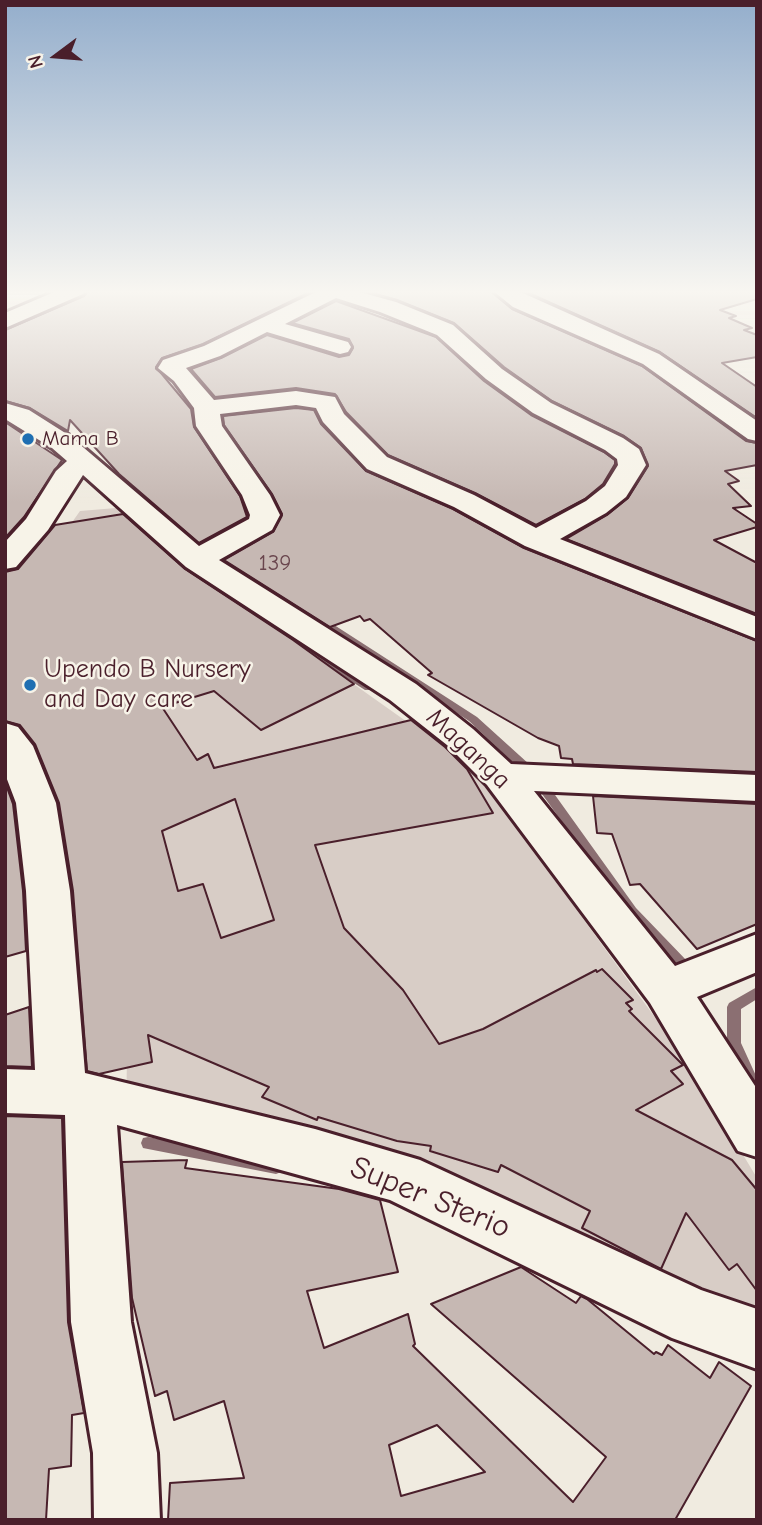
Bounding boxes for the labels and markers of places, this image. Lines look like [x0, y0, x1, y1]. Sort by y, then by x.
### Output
place label: Mama B [42, 426, 119, 452]
marker: Mama B [20, 431, 36, 447]
place label: Upendo B Nursery and Day care [44, 654, 251, 716]
marker: Upendo B Nursery and Day care [22, 677, 38, 693]

